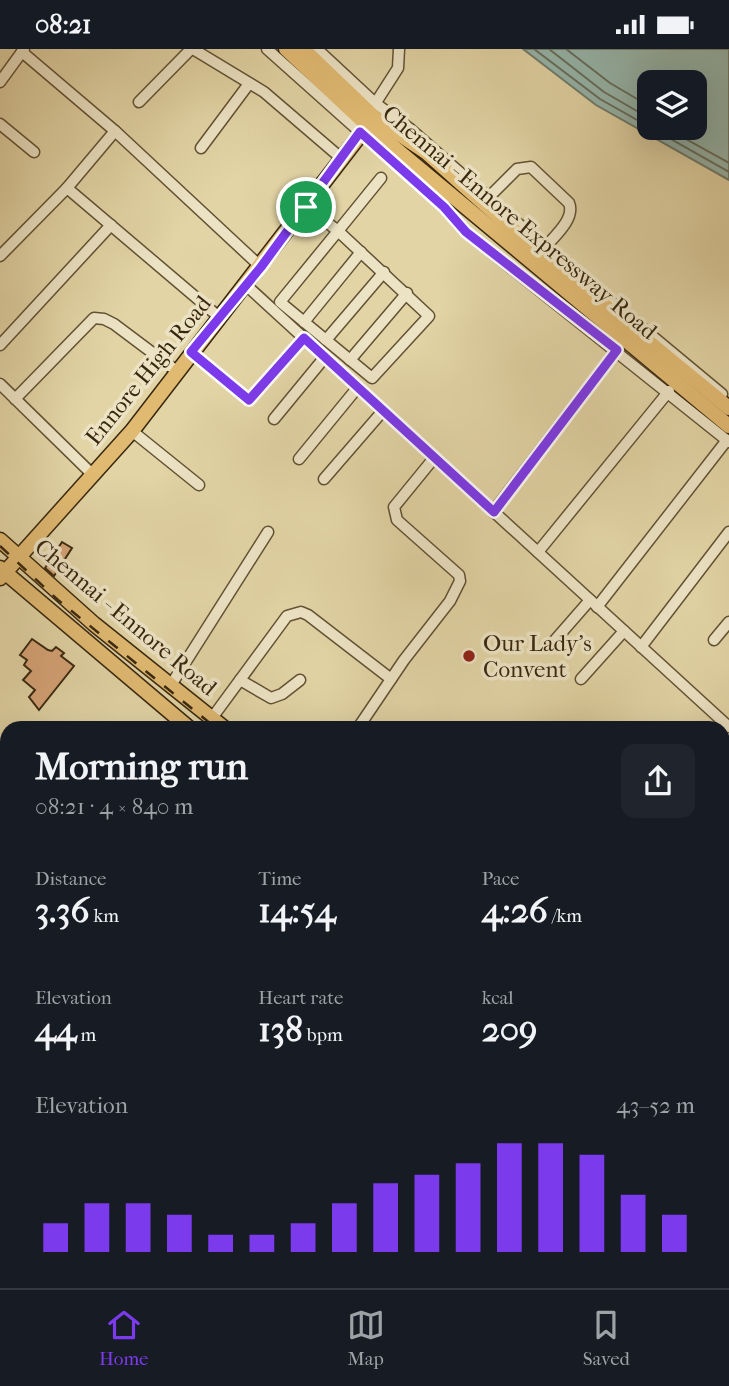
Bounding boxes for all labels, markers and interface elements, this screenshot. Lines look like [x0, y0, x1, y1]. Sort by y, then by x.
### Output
text: 08:21 [35, 9, 91, 40]
map controls [637, 70, 707, 140]
button: layers [637, 70, 707, 140]
street label: Chennai - Ennore Expressway Road [377, 100, 663, 345]
pin [276, 177, 336, 237]
icon: arrive [287, 188, 325, 226]
street label: Ennore High Road [80, 290, 217, 450]
street label: Chennai - Ennore Road [29, 533, 222, 702]
place label: Our Lady's Convent [483, 630, 592, 683]
marker: Our Lady's Convent [461, 648, 477, 664]
text: Morning run [35, 744, 248, 789]
button: share [621, 744, 695, 818]
text: 08:21 · 4 × 840 m [35, 793, 193, 820]
text: Distance [35, 868, 106, 890]
text: Time [258, 868, 302, 890]
text: Pace [482, 868, 520, 890]
text: 3.36 [35, 890, 89, 931]
text: 14:54 [258, 890, 336, 931]
text: 4:26 [482, 890, 548, 931]
text: km [89, 905, 119, 927]
text: /km [548, 905, 582, 927]
text: Elevation [35, 987, 112, 1009]
text: Heart rate [258, 987, 343, 1009]
text: kcal [482, 987, 514, 1009]
text: 44 [35, 1009, 77, 1050]
text: 138 [258, 1009, 303, 1050]
text: 209 [482, 1009, 537, 1050]
text: m [77, 1024, 96, 1046]
text: bpm [303, 1024, 343, 1046]
text: Elevation [35, 1092, 128, 1119]
text: 43–52 m [616, 1092, 695, 1119]
tab: Home [99, 1306, 149, 1370]
tab: Map [347, 1306, 385, 1370]
tab: Saved [583, 1306, 630, 1370]

